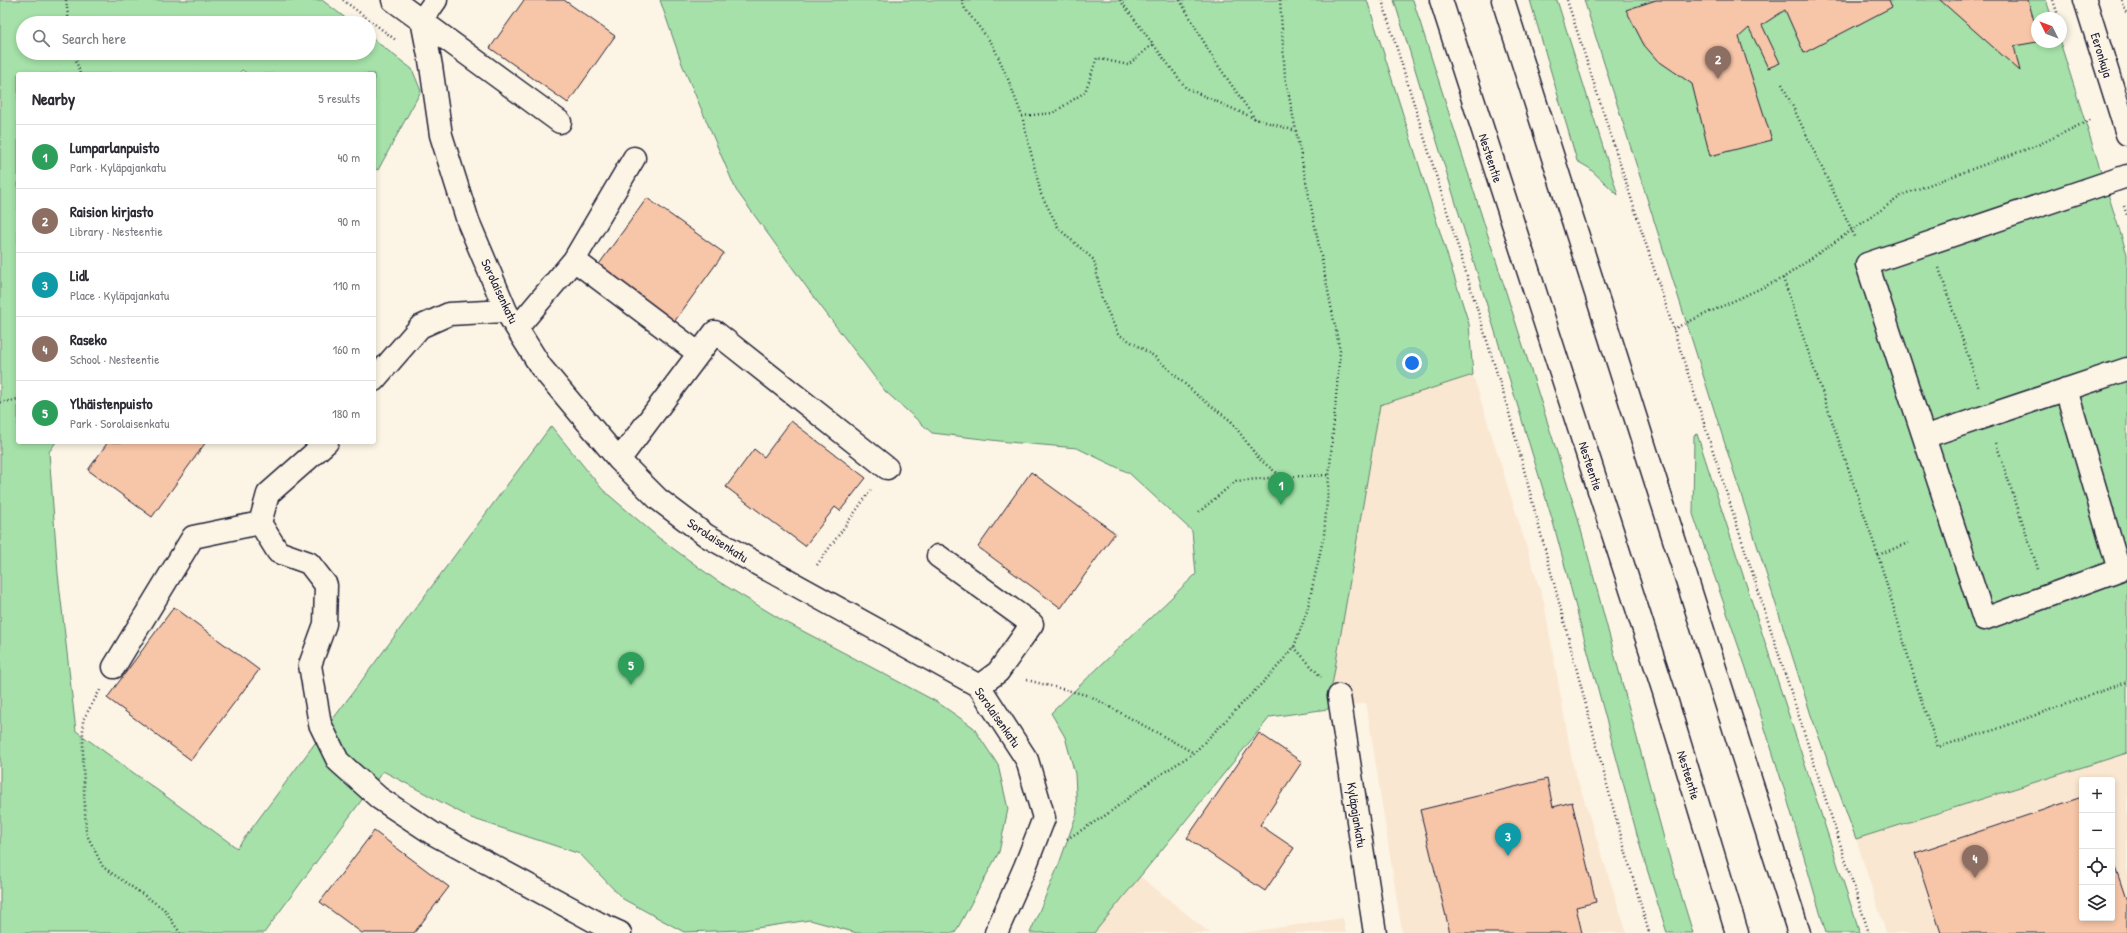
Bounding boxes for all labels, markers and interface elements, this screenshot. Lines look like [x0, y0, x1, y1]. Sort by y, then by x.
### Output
north arrow [2031, 12, 2067, 48]
search box [16, 16, 376, 60]
icon: search [30, 27, 52, 49]
text: Search here [62, 28, 126, 49]
street label: Eeronkuja [2087, 30, 2117, 80]
pin: 2 [1705, 46, 1731, 79]
text: Nearby [32, 87, 75, 110]
text: 5 results [318, 89, 360, 107]
street label: Nesteentie [1475, 131, 1507, 185]
text: Lumparlanpuisto [70, 137, 159, 158]
text: 1 [43, 148, 47, 166]
text: 40 m [337, 148, 360, 166]
text: Park · Kyläpajankatu [70, 158, 166, 176]
text: Raision kirjasto [70, 201, 153, 222]
text: 2 [42, 212, 48, 230]
text: 90 m [338, 212, 360, 230]
text: Library · Nesteentie [70, 222, 163, 240]
street label: Sorolaisenkatu [477, 256, 523, 326]
text: Lidl [70, 265, 89, 286]
text: 3 [42, 276, 48, 294]
text: 110 m [333, 276, 360, 294]
text: Place · Kyläpajankatu [70, 286, 169, 304]
text: Raseko [70, 329, 107, 350]
text: 4 [43, 340, 47, 358]
text: 160 m [332, 340, 360, 358]
text: School · Nesteentie [70, 350, 159, 368]
your location [1402, 353, 1422, 373]
text: Ylhäistenpuisto [70, 393, 153, 414]
text: 5 [42, 404, 48, 422]
text: 180 m [332, 404, 360, 422]
text: Park · Sorolaisenkatu [70, 414, 169, 432]
street label: Nesteentie [1575, 439, 1607, 493]
pin: 1 [1268, 472, 1294, 505]
street label: Sorolaisenkatu [684, 514, 752, 566]
pin: 5 [618, 652, 644, 685]
street label: Sorolaisenkatu [971, 684, 1025, 750]
street label: Nesteentie [1673, 748, 1705, 802]
map controls [2079, 777, 2115, 921]
button: + [2079, 777, 2115, 813]
street label: Kyläpajankatu [1343, 781, 1371, 849]
button: − [2079, 813, 2115, 849]
pin: 3 [1495, 823, 1521, 856]
pin: 4 [1962, 845, 1988, 878]
button: locate [2079, 849, 2115, 885]
button: layers [2079, 885, 2115, 921]

